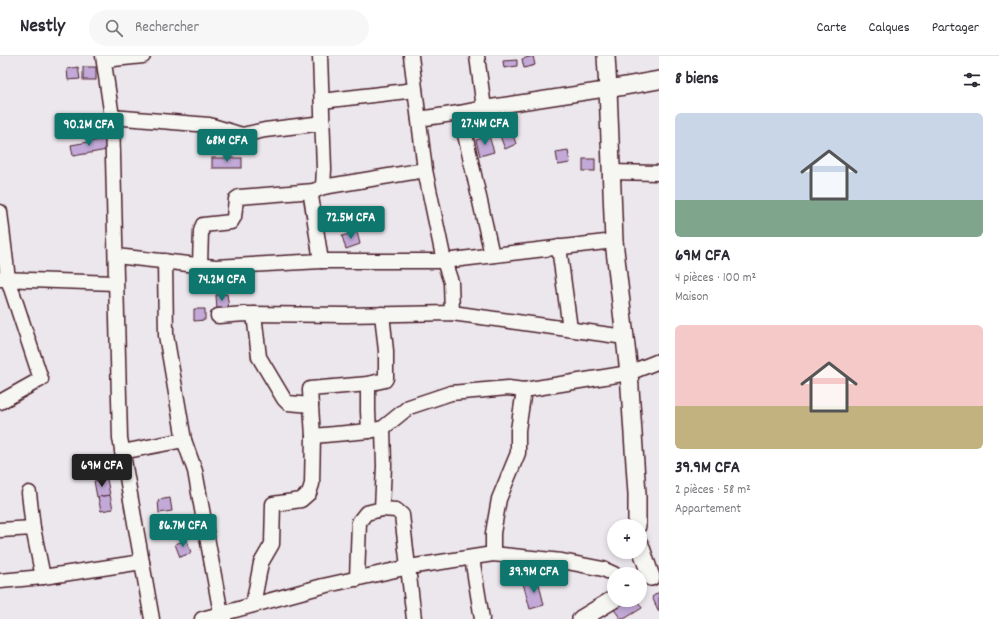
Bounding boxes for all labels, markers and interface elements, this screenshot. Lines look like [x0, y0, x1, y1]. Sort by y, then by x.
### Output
search box [89, 10, 369, 46]
text: Nestly [20, 14, 65, 41]
icon: search [103, 17, 125, 39]
text: Rechercher [135, 17, 199, 39]
text: Carte [817, 18, 847, 38]
text: Calques [869, 18, 910, 38]
text: Partager [932, 18, 979, 38]
text: 8 biens [675, 68, 719, 92]
icon: filters [961, 69, 983, 91]
pin: 27.4M CFA [439, 112, 531, 146]
pin: 90.2M CFA [43, 113, 135, 147]
text: 27.4M CFA [461, 115, 509, 134]
text: 90.2M CFA [64, 116, 114, 135]
pin: 68M CFA [190, 129, 264, 163]
text: 68M CFA [206, 132, 248, 151]
icon: home [793, 139, 865, 211]
pin: 72.5M CFA [305, 206, 397, 240]
text: 72.5M CFA [327, 209, 375, 228]
text: 69M CFA [675, 245, 730, 269]
pin: 74.2M CFA [176, 268, 268, 302]
text: 4 pièces · 100 m² [675, 269, 756, 288]
text: 74.2M CFA [198, 271, 246, 290]
text: Maison [675, 288, 708, 307]
icon: home [793, 351, 865, 423]
pin: 69M CFA [65, 454, 139, 488]
text: 69M CFA [81, 457, 123, 476]
text: 39.9M CFA [675, 457, 740, 481]
text: 2 pièces · 58 m² [675, 481, 751, 500]
text: Appartement [675, 500, 741, 519]
pin: 86.7M CFA [137, 514, 229, 548]
text: 86.7M CFA [159, 517, 207, 536]
map controls [607, 519, 647, 607]
button: + [607, 519, 647, 559]
pin: 39.9M CFA [488, 560, 580, 594]
text: 39.9M CFA [509, 563, 559, 582]
button: − [607, 567, 647, 607]

